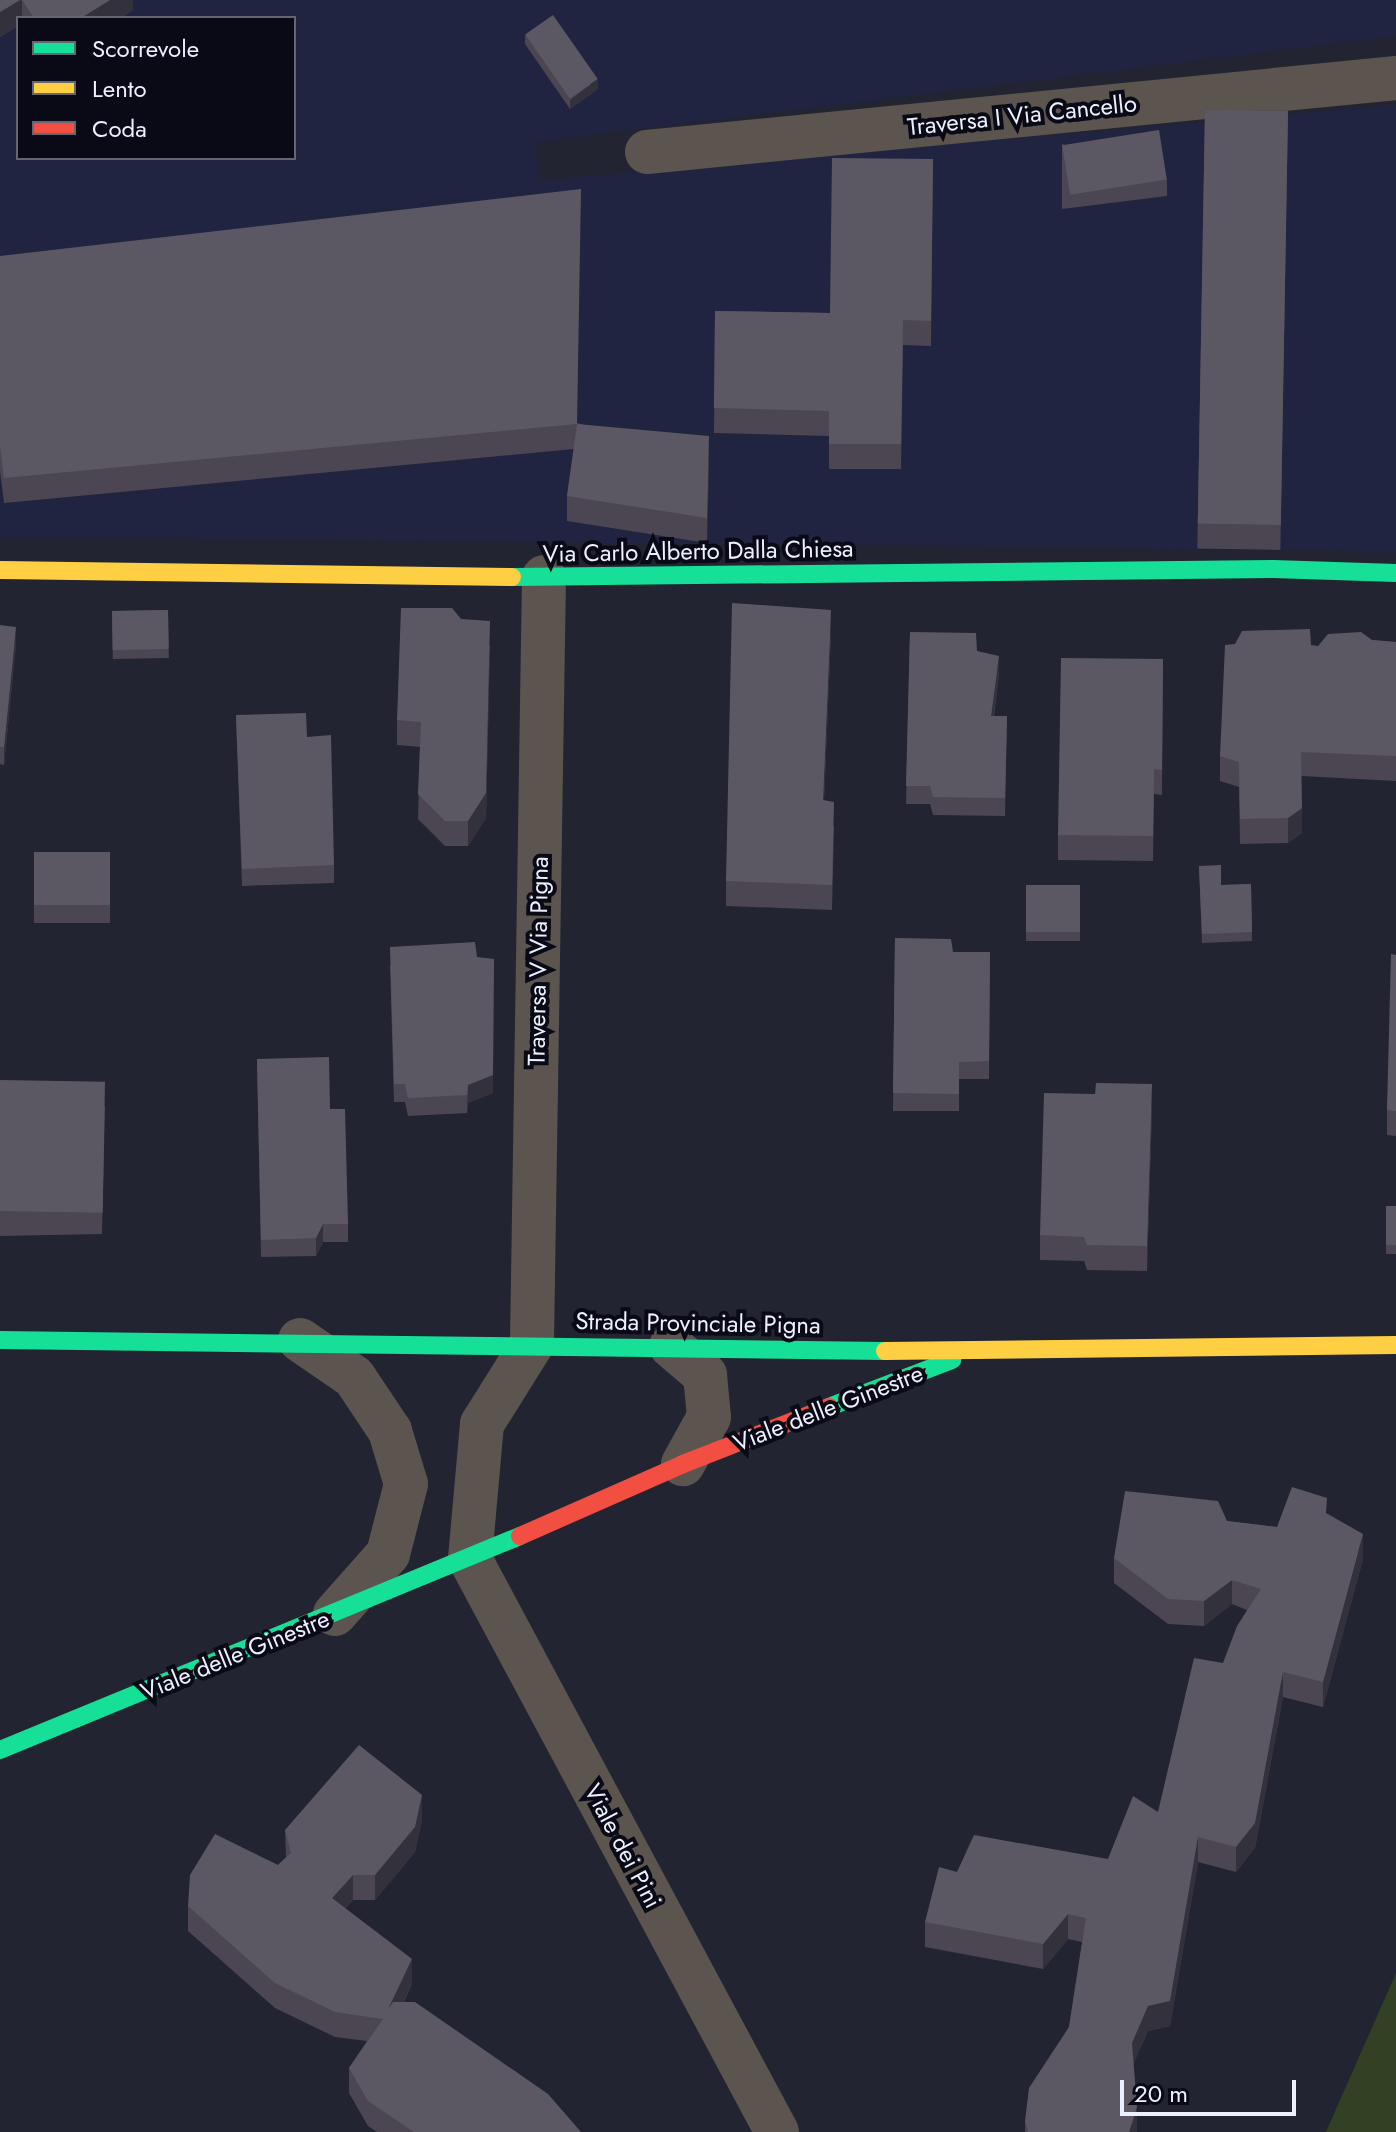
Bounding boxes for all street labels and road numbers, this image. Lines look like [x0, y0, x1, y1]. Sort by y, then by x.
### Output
street label: Traversa I Via Cancello [906, 89, 1138, 141]
street label: Via Carlo Alberto Dalla Chiesa [542, 534, 854, 568]
street label: Traversa V Via Pigna [522, 856, 554, 1066]
street label: Strada Provinciale Pigna [575, 1306, 821, 1340]
street label: Viale delle Ginestre [729, 1359, 927, 1457]
street label: Viale delle Ginestre [137, 1604, 333, 1706]
street label: Viale dei Pini [578, 1779, 668, 1913]

